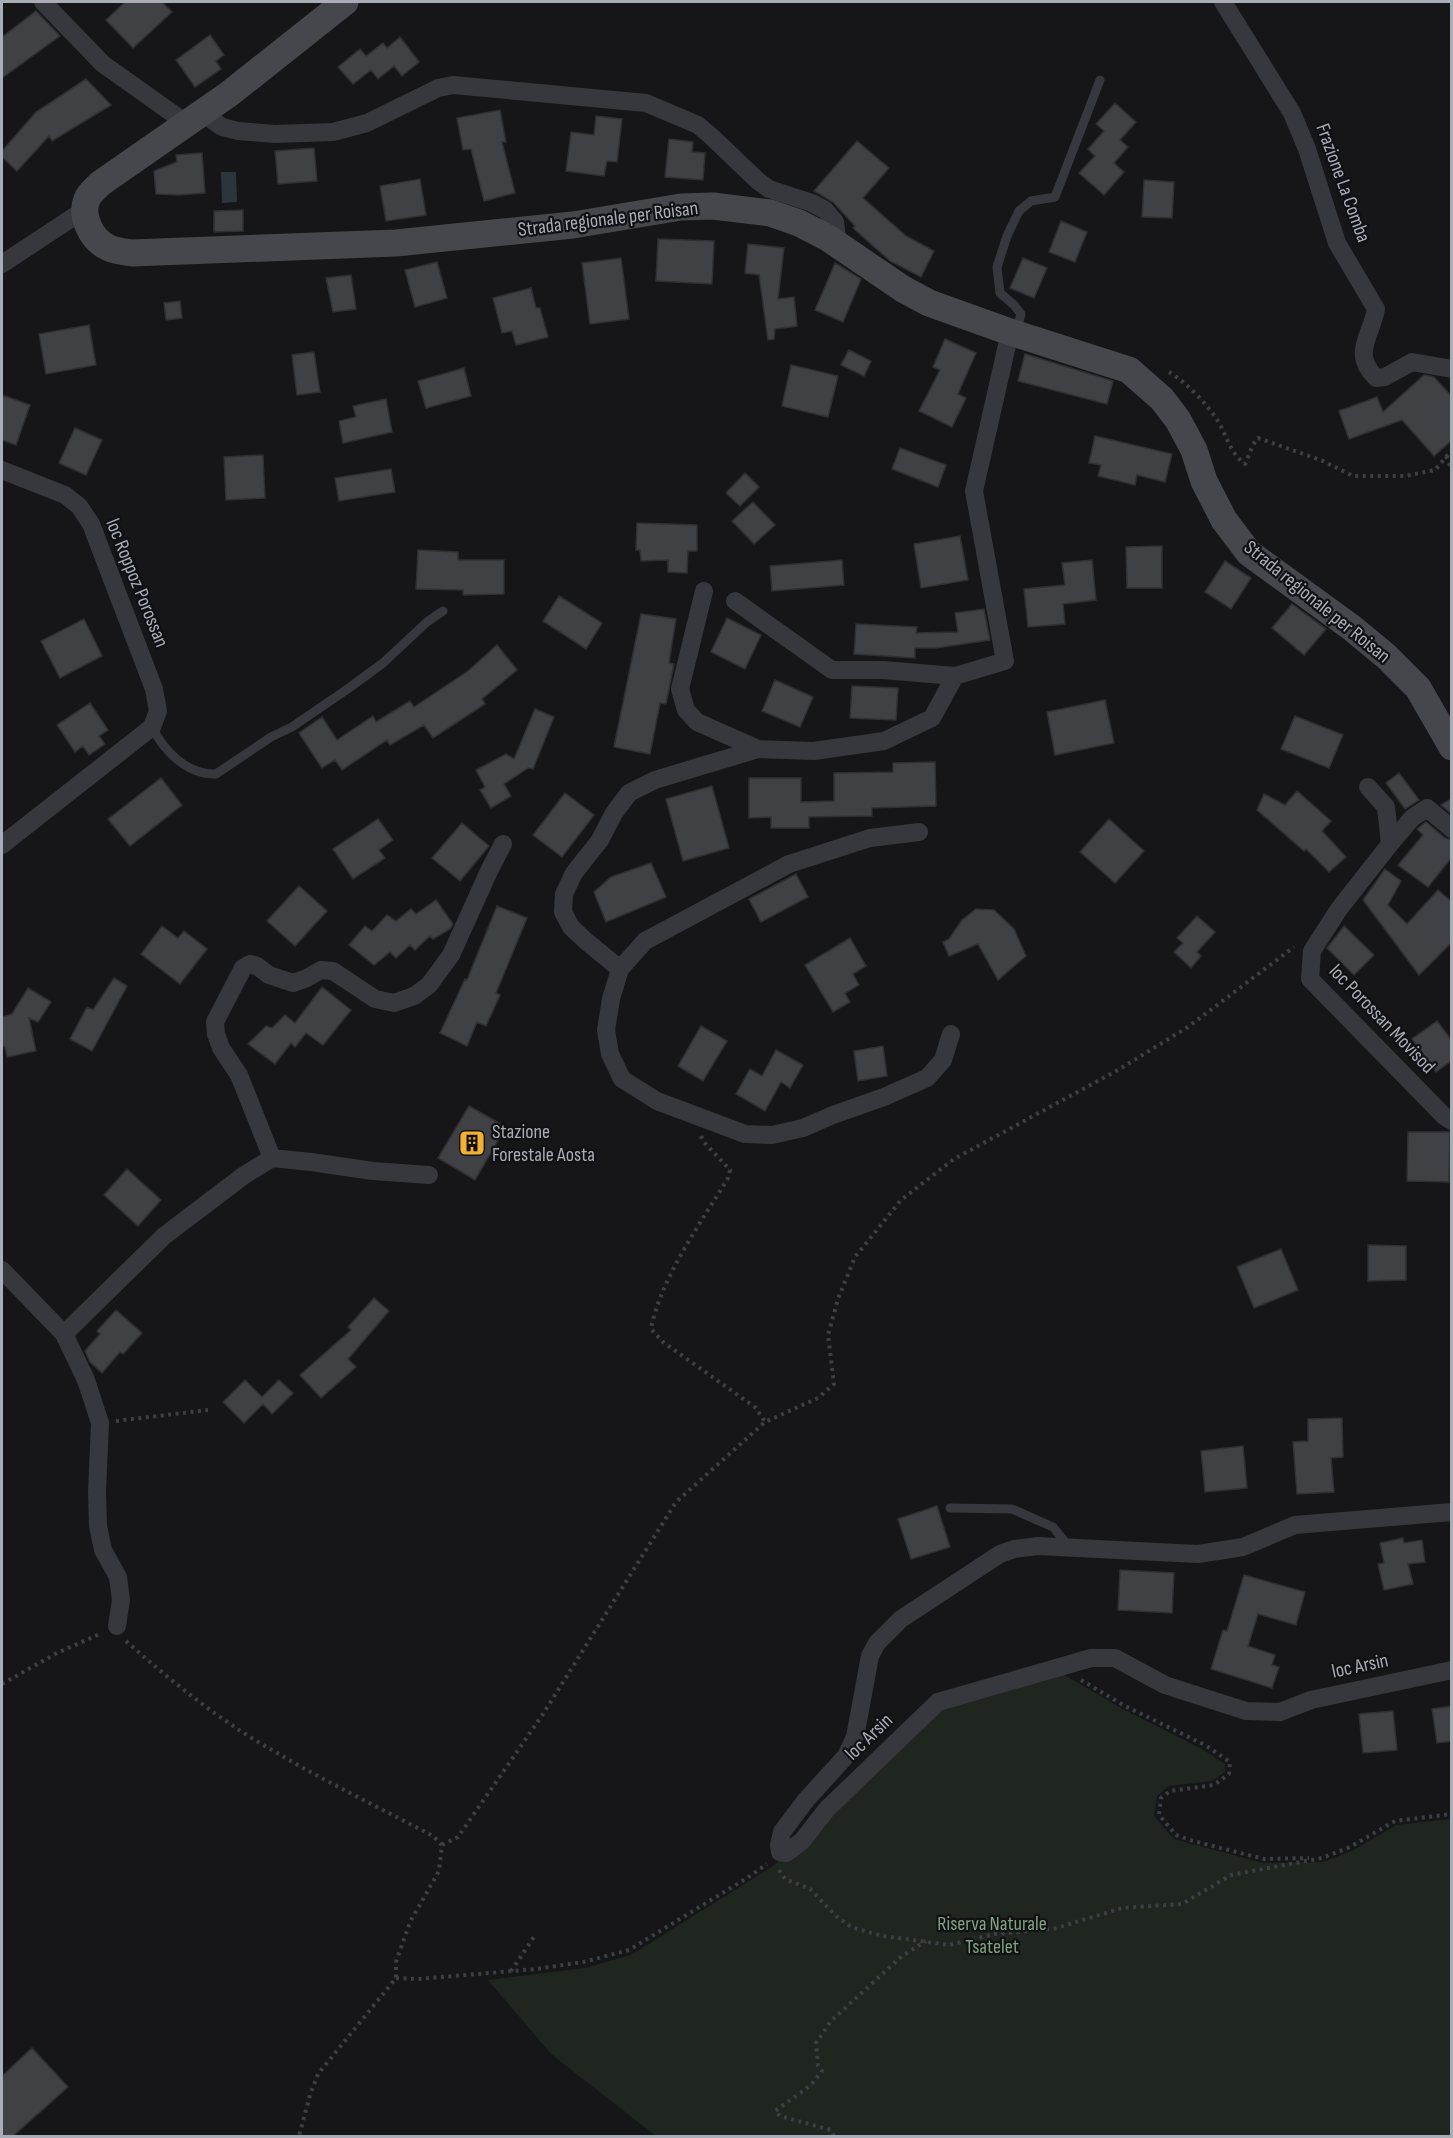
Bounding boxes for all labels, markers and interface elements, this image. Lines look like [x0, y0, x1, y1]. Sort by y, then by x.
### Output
street label: Frazione La Comba [1310, 120, 1376, 246]
street label: Strada regionale per Roisan [517, 196, 699, 242]
street label: loc Roppoz Porossan [100, 515, 174, 651]
street label: Strada regionale per Roisan [1239, 536, 1395, 668]
street label: loc Porossan Movisod [1324, 959, 1440, 1079]
place label: Stazione Forestale Aosta [492, 1120, 595, 1167]
building icon: Stazione Forestale Aosta [457, 1128, 487, 1158]
street label: loc Arsin [1330, 1648, 1390, 1684]
street label: loc Arsin [840, 1709, 898, 1765]
park label: Riserva Naturale Tsatelet [937, 1912, 1047, 1959]

